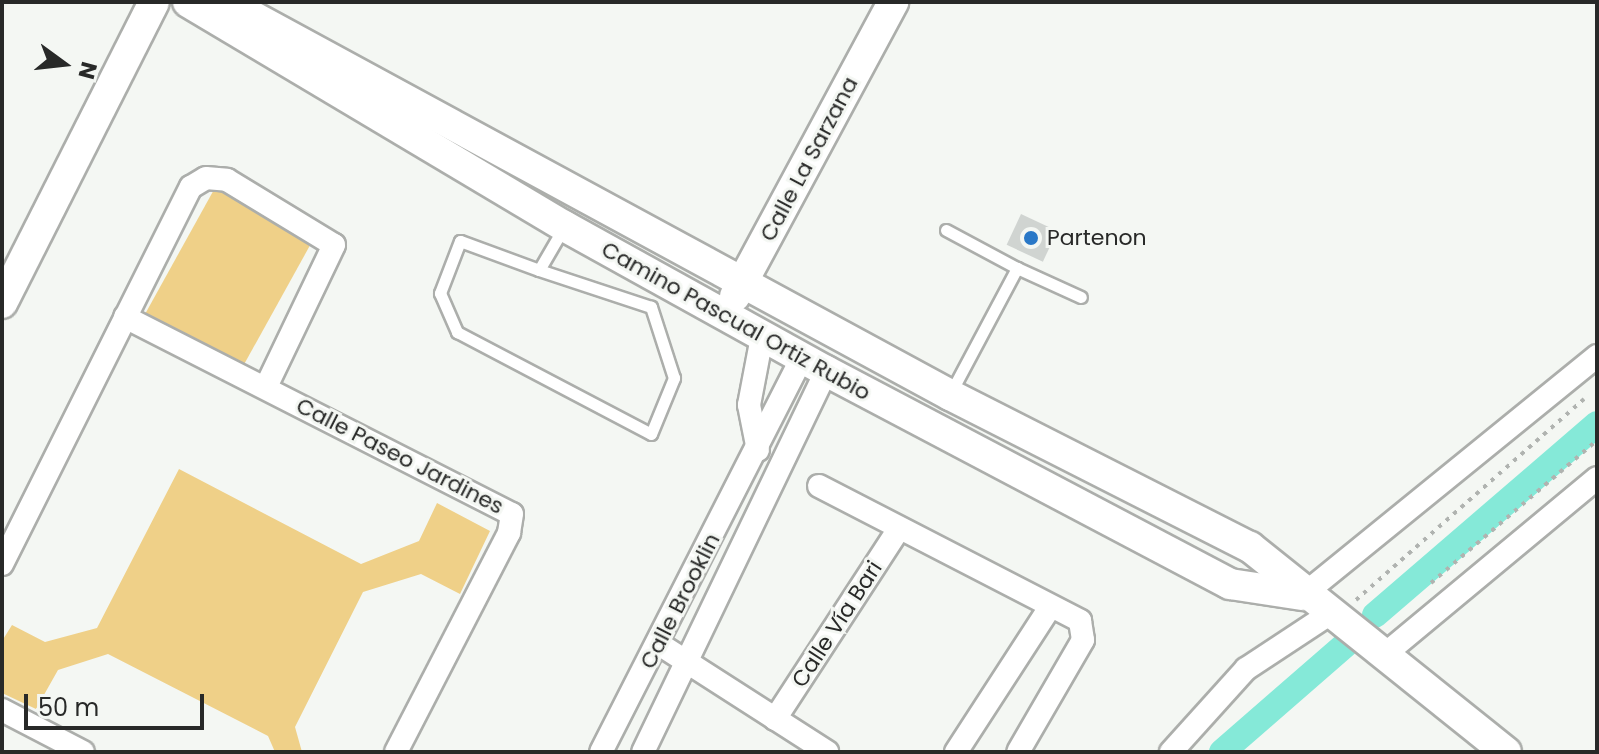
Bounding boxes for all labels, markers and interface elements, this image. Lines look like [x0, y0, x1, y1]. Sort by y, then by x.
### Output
north arrow [24, 24, 104, 104]
text: N [71, 58, 105, 82]
street label: Calle La Sarzana [755, 72, 863, 246]
place label: Partenon [1047, 225, 1147, 251]
marker: Partenon [1022, 229, 1040, 247]
street label: Camino Pascual Ortiz Rubio [597, 236, 875, 406]
street label: Calle Paseo Jardines [292, 392, 508, 520]
street label: Calle Brooklin [635, 529, 725, 673]
street label: Calle Vía Bari [786, 556, 888, 692]
scale bar [28, 678, 208, 728]
text: 50 m [38, 691, 99, 724]

